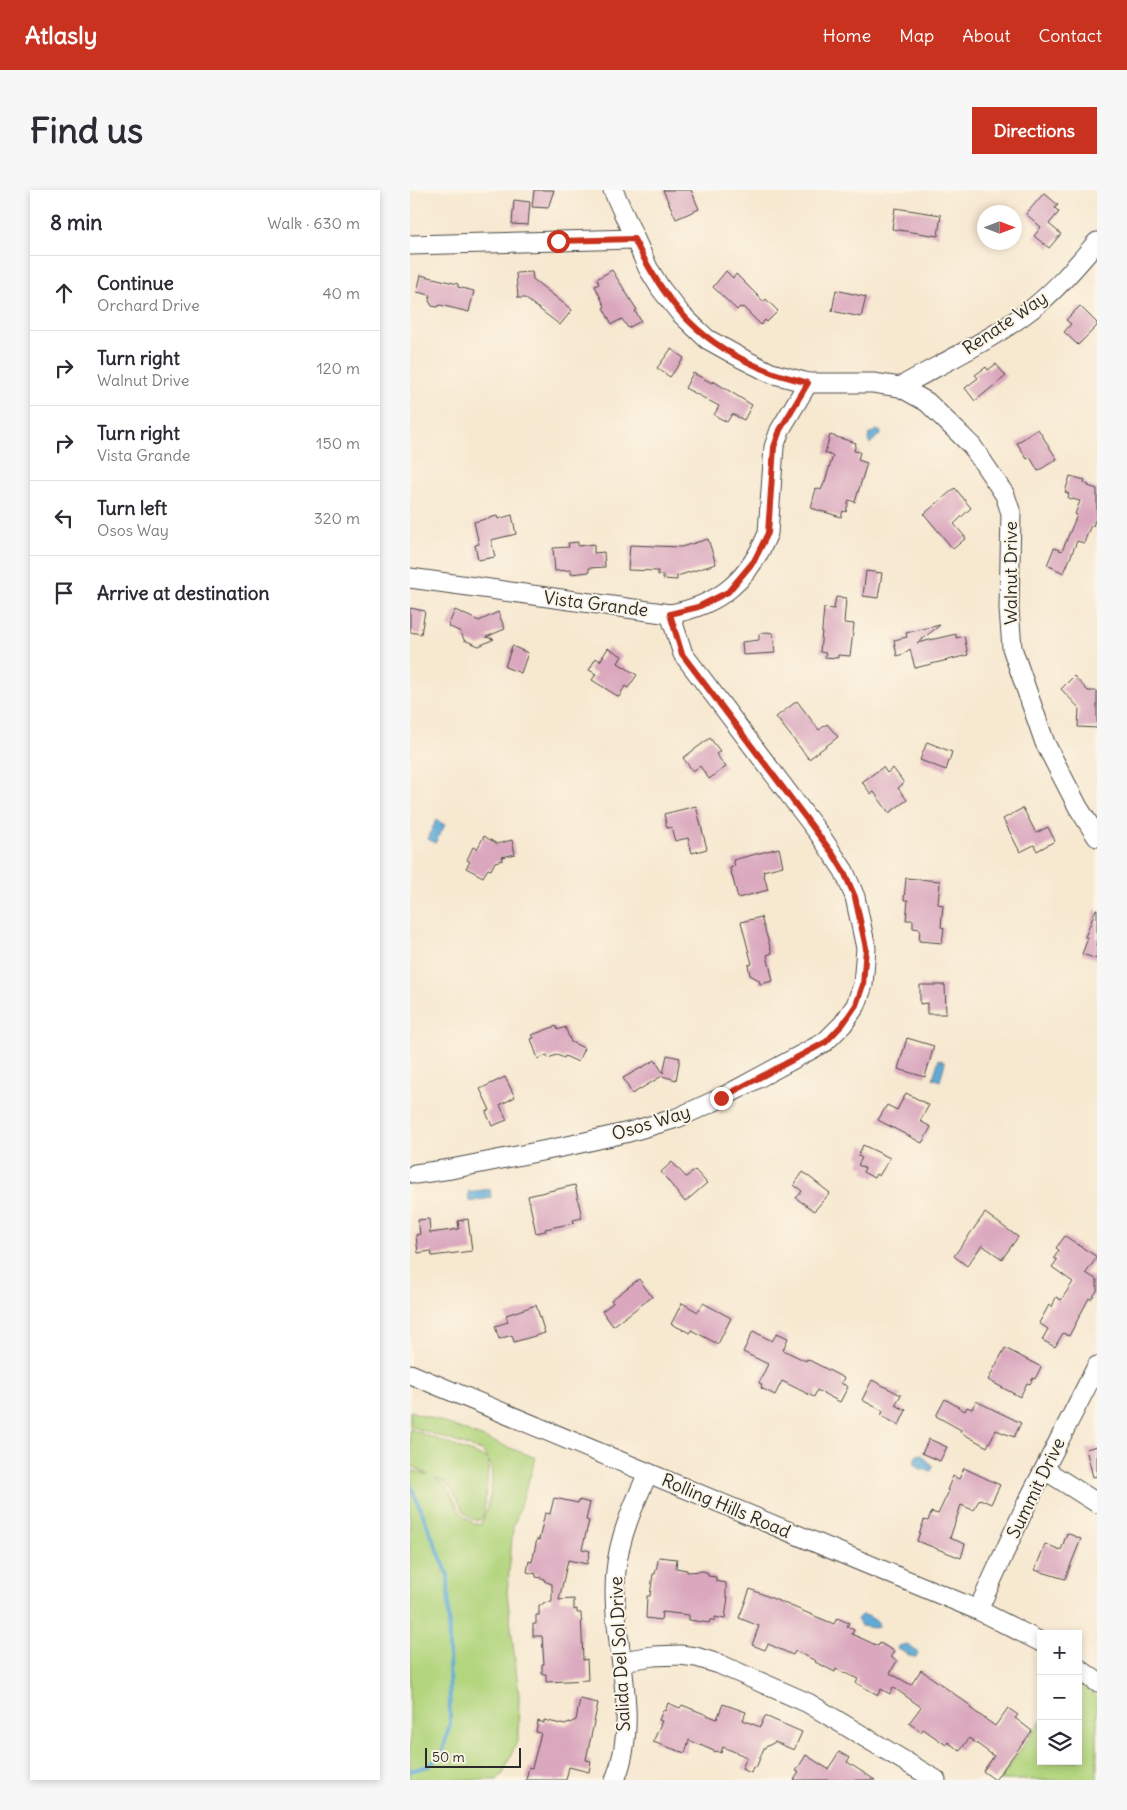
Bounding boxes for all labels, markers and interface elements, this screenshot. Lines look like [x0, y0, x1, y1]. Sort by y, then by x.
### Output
text: Atlasly [25, 20, 97, 50]
text: Home [823, 24, 871, 47]
text: Map [899, 24, 934, 47]
text: About [962, 24, 1010, 47]
text: Contact [1038, 24, 1102, 47]
button: Directions [972, 107, 1097, 154]
text: Find us [30, 108, 143, 152]
north arrow [977, 205, 1022, 250]
text: 8 min [50, 209, 102, 236]
text: Walk · 630 m [267, 213, 360, 233]
route start [547, 230, 570, 253]
text: Continue [97, 271, 174, 295]
icon: ahead [50, 279, 78, 307]
text: 40 m [322, 283, 360, 303]
street label: Renate Way [958, 286, 1052, 359]
text: Orchard Drive [97, 295, 200, 315]
text: Turn right [97, 346, 180, 370]
icon: right [50, 354, 78, 382]
text: 120 m [317, 358, 360, 378]
text: Walnut Drive [97, 370, 189, 390]
text: Turn right [97, 421, 180, 445]
icon: right [50, 429, 78, 457]
text: 150 m [316, 433, 360, 453]
text: Vista Grande [97, 445, 190, 465]
text: Turn left [97, 496, 167, 520]
icon: left [50, 504, 78, 532]
text: 320 m [314, 508, 360, 528]
text: Osos Way [97, 520, 169, 540]
street label: Walnut Drive [999, 521, 1022, 625]
icon: arrive [50, 579, 78, 607]
text: Arrive at destination [97, 581, 270, 605]
street label: Vista Grande [542, 586, 650, 621]
route end [710, 1087, 733, 1110]
street label: Osos Way [609, 1100, 693, 1145]
street label: Summit Drive [1001, 1434, 1070, 1542]
street label: Rolling Hills Road [658, 1468, 795, 1543]
street label: Salida Del Sol Drive [604, 1576, 635, 1732]
map controls [1037, 1630, 1082, 1765]
button: + [1037, 1630, 1082, 1675]
button: − [1037, 1675, 1082, 1720]
button: layers [1037, 1720, 1082, 1765]
scale bar [425, 1745, 521, 1768]
text: 50 m [432, 1748, 465, 1766]

